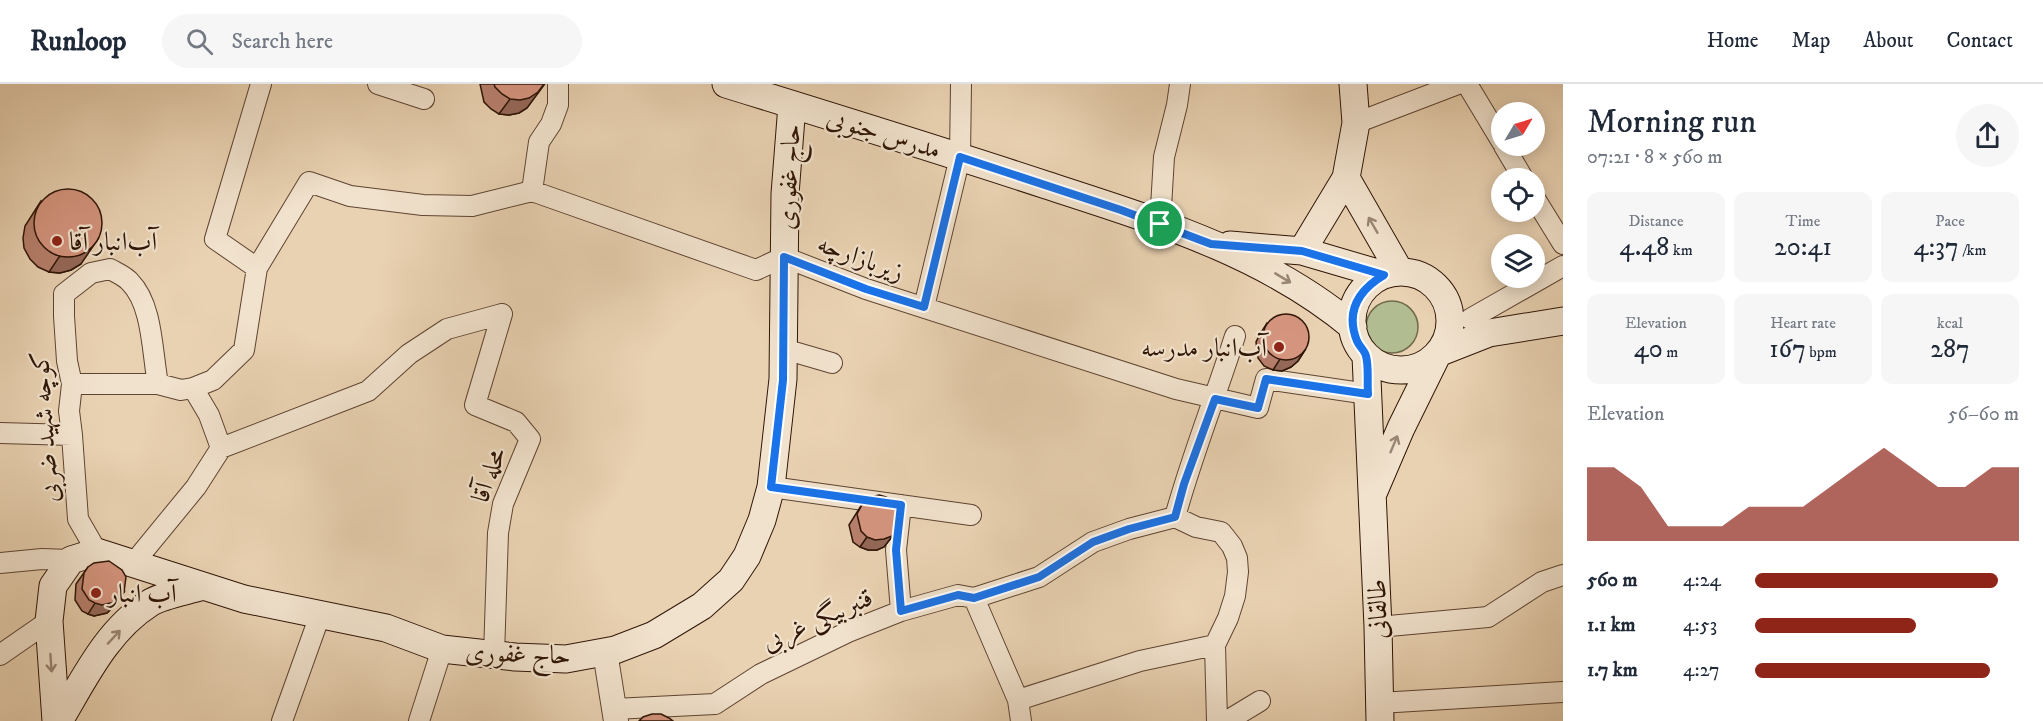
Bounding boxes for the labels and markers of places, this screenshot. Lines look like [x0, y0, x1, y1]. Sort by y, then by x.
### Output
pin [1134, 198, 1185, 249]
place label: آب‌انبار آقا [69, 226, 159, 259]
marker: آب‌انبار آقا [50, 234, 64, 248]
place label: آب‌انبار مدرسه [1141, 332, 1269, 365]
marker: آب‌انبار مدرسه [1272, 340, 1286, 354]
place label: آب انبار [105, 578, 179, 611]
marker: آب انبار [89, 586, 103, 600]

